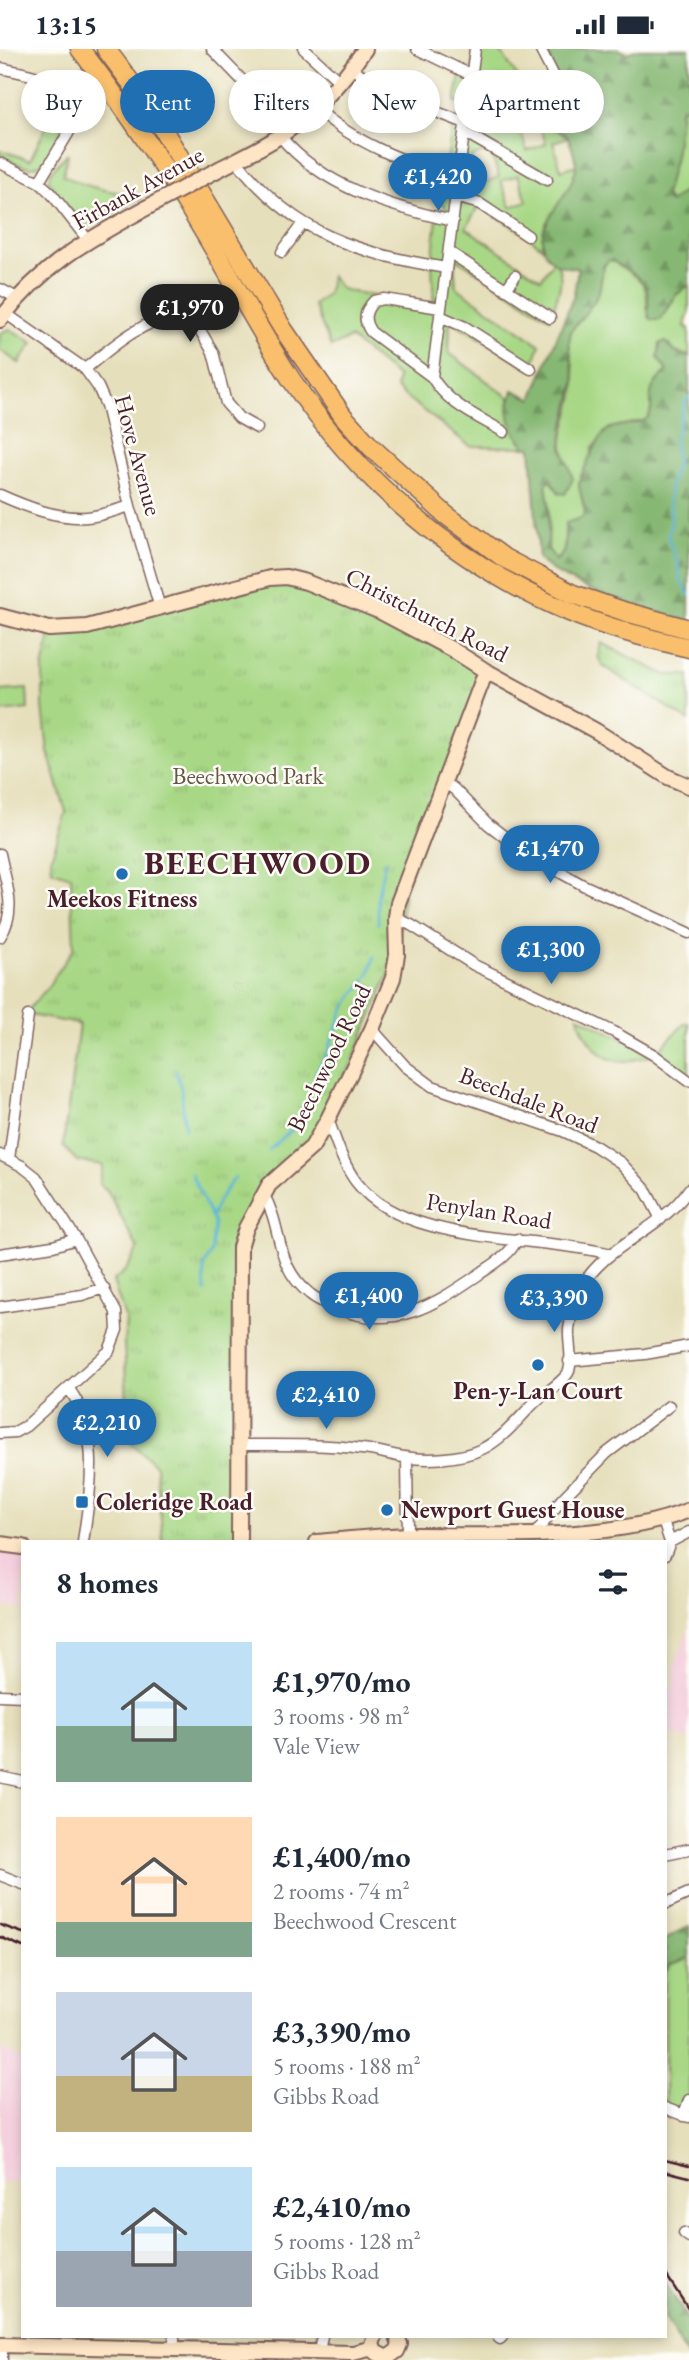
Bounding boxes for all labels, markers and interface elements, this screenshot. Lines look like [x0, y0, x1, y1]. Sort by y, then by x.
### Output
text: 13:15 [35, 8, 97, 42]
chip: Buy [21, 70, 106, 133]
chip: Rent [120, 70, 215, 133]
chip: Filters [229, 70, 334, 133]
chip: New [348, 70, 440, 133]
chip: Apartment [454, 70, 604, 133]
street label: Firbank Avenue [67, 139, 209, 236]
pin: £1,420 [381, 153, 495, 213]
text: £1,420 [404, 161, 472, 191]
pin: £1,970 [133, 285, 247, 344]
text: £1,970 [156, 292, 224, 322]
street label: Hove Avenue [107, 391, 169, 519]
street label: Christchurch Road [341, 560, 515, 669]
park label: Beechwood Park [172, 760, 324, 791]
pin: £1,470 [493, 825, 607, 885]
text: £1,470 [516, 833, 584, 863]
district label: BEECHWOOD [144, 842, 372, 884]
marker: Meekos Fitness [114, 866, 130, 882]
place label: Meekos Fitness [47, 883, 197, 914]
pin: £1,300 [494, 927, 608, 986]
text: £1,300 [517, 934, 585, 964]
street label: Beechwood Road [279, 978, 378, 1137]
street label: Beechdale Road [455, 1059, 604, 1141]
street label: Penylan Road [424, 1185, 555, 1236]
pin: £1,400 [312, 1273, 426, 1332]
pin: £3,390 [497, 1275, 611, 1334]
text: £1,400 [335, 1280, 403, 1310]
text: £3,390 [520, 1282, 588, 1312]
marker: Pen-y-Lan Court [530, 1357, 546, 1373]
pin: £2,410 [269, 1371, 383, 1431]
place label: Pen-y-Lan Court [453, 1375, 623, 1407]
text: £2,410 [292, 1379, 360, 1409]
pin: £2,210 [50, 1399, 164, 1459]
text: £2,210 [73, 1407, 141, 1437]
place label: Coleridge Road [96, 1486, 254, 1518]
marker: Coleridge Road [74, 1494, 90, 1510]
place label: Newport Guest House [401, 1494, 625, 1525]
marker: Newport Guest House [379, 1502, 395, 1518]
text: 8 homes [56, 1563, 158, 1602]
icon: filters [594, 1563, 632, 1601]
text: £1,970/mo [273, 1662, 411, 1701]
icon: home [112, 1670, 196, 1754]
text: 3 rooms · 98 m² [273, 1701, 410, 1731]
text: Vale View [273, 1731, 360, 1761]
text: £1,400/mo [273, 1837, 411, 1876]
icon: home [112, 1845, 196, 1929]
text: 2 rooms · 74 m² [273, 1876, 410, 1906]
text: Beechwood Crescent [273, 1906, 456, 1936]
text: £3,390/mo [273, 2012, 411, 2051]
icon: home [112, 2020, 196, 2104]
text: 5 rooms · 188 m² [273, 2051, 421, 2081]
text: Gibbs Road [273, 2081, 379, 2111]
text: £2,410/mo [273, 2187, 411, 2226]
icon: home [112, 2195, 196, 2279]
text: 5 rooms · 128 m² [273, 2226, 421, 2256]
text: Gibbs Road [273, 2256, 379, 2286]

